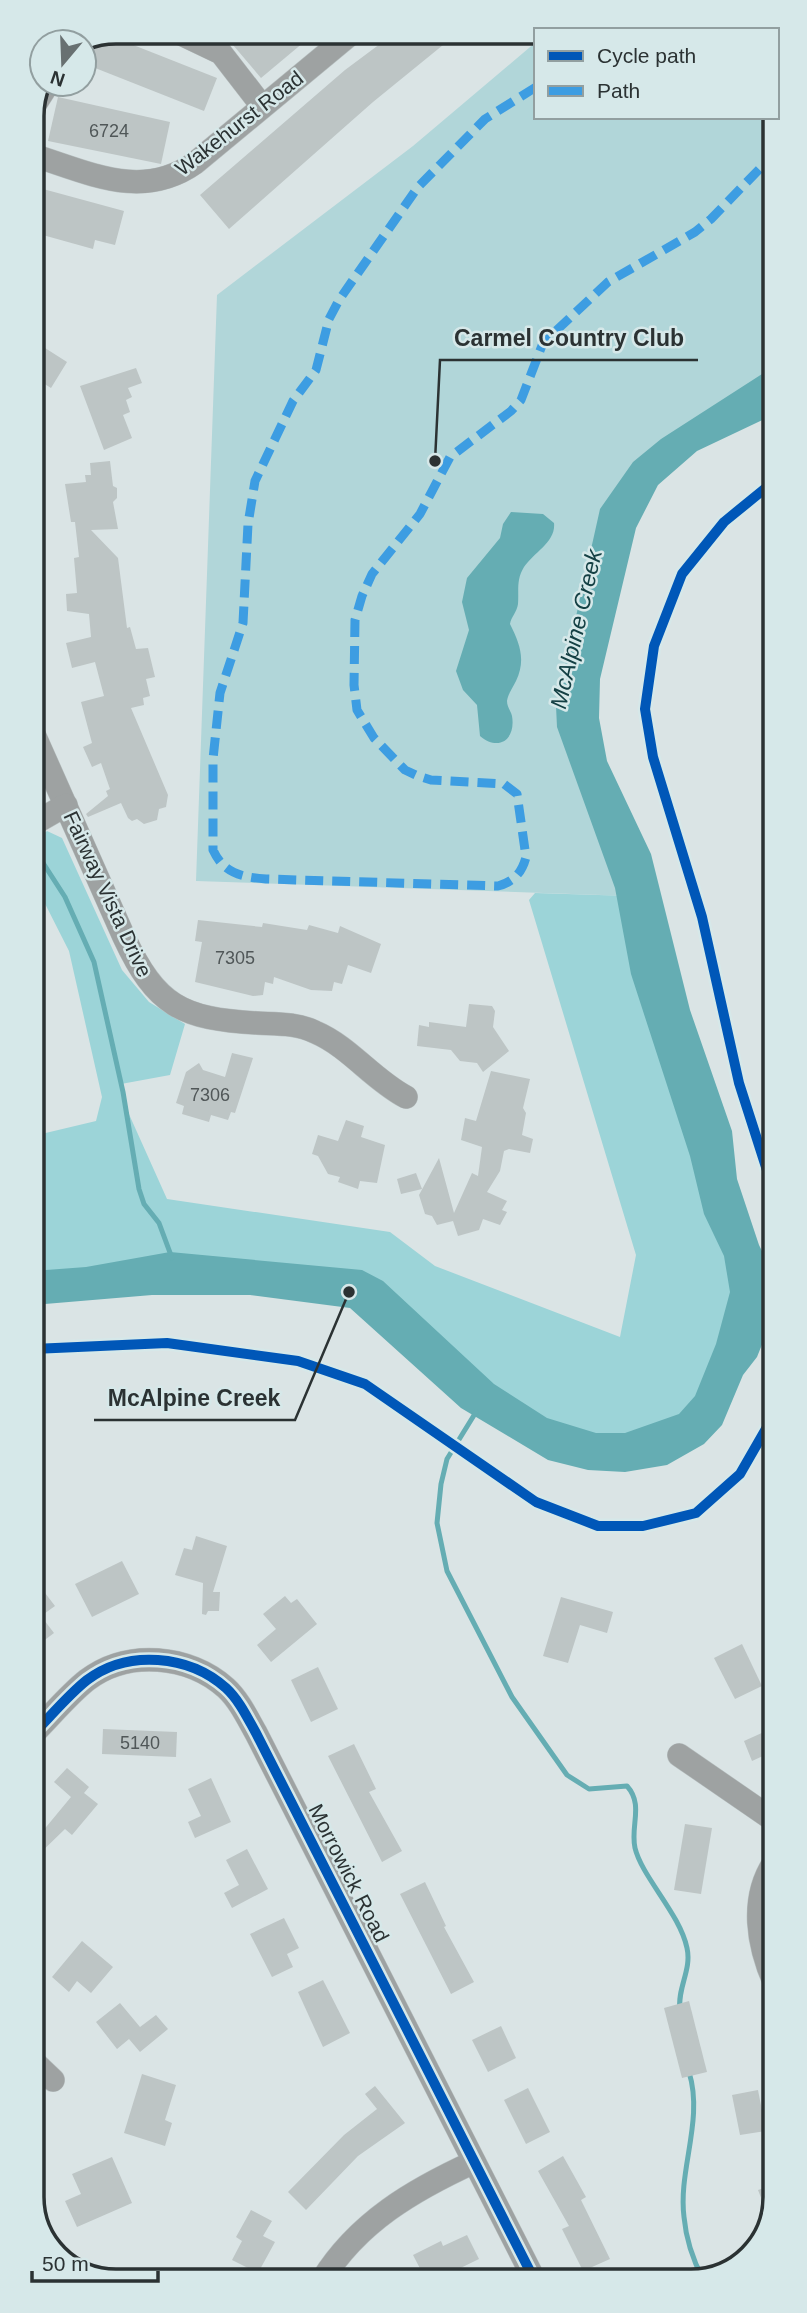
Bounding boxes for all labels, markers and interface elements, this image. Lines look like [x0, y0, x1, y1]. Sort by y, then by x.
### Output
north arrow [28, 28, 98, 98]
legend [534, 28, 779, 119]
text: Cycle path [597, 44, 696, 67]
text: N [48, 66, 68, 91]
street label: Wakehurst Road [171, 66, 307, 180]
text: Path [597, 79, 640, 102]
house number: 6724 [89, 121, 129, 141]
callout: Carmel Country Club [440, 316, 698, 360]
text: Carmel Country Club [454, 325, 684, 351]
water label: McAlpine Creek [545, 546, 607, 711]
street label: Fairway Vista Drive [59, 807, 157, 981]
house number: 7305 [215, 948, 255, 968]
house number: 7306 [190, 1085, 230, 1105]
callout: McAlpine Creek [94, 1376, 295, 1420]
text: McAlpine Creek [108, 1385, 280, 1411]
house number: 5140 [120, 1733, 160, 1753]
street label: Morrowick Road [304, 1800, 394, 1946]
scale bar [32, 2240, 158, 2284]
text: 50 m [42, 2252, 89, 2275]

